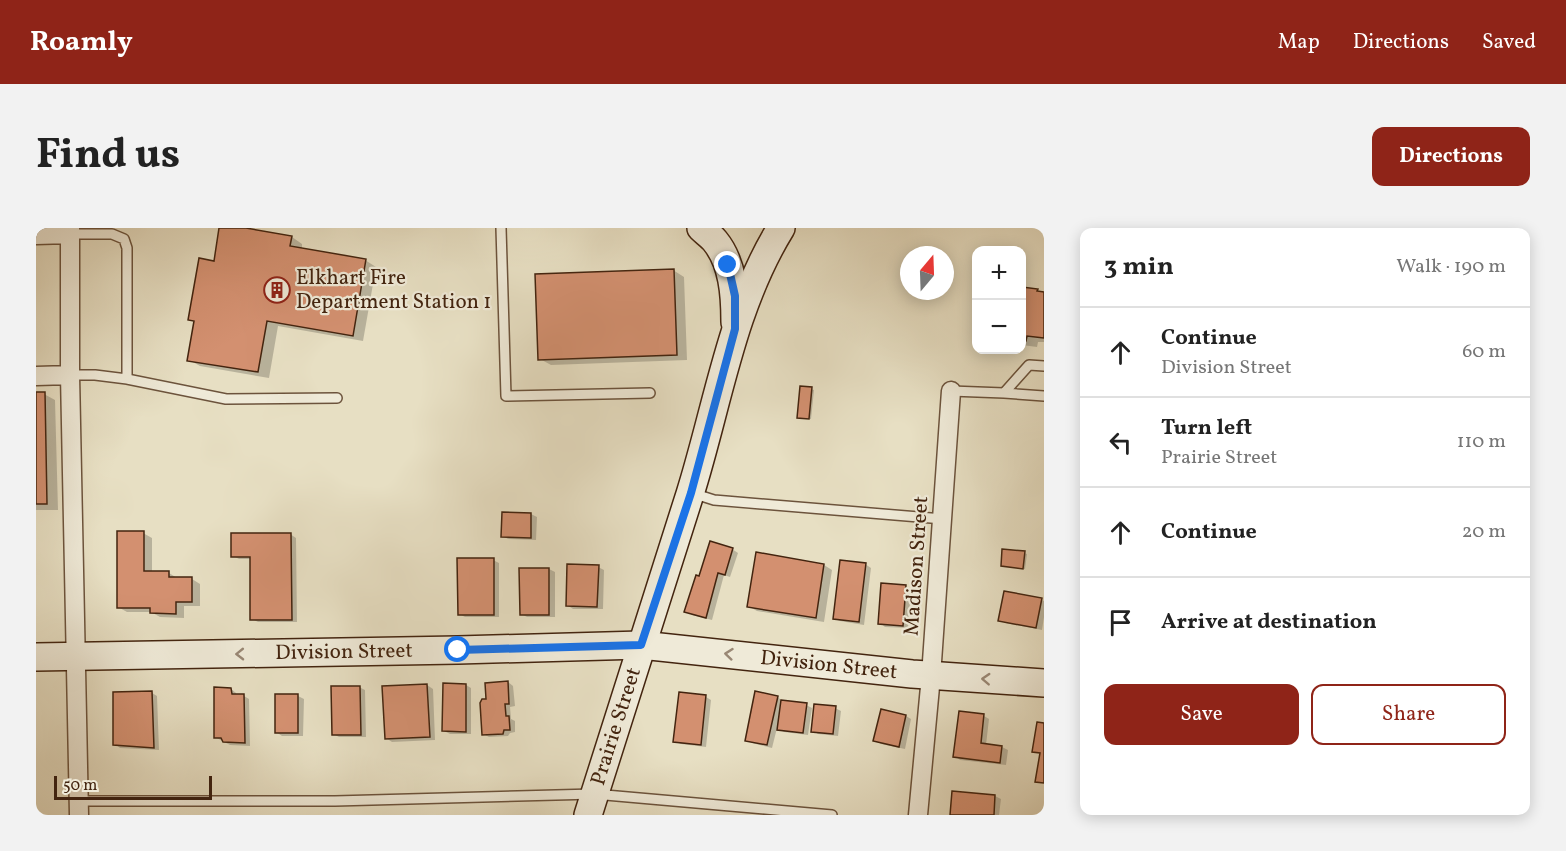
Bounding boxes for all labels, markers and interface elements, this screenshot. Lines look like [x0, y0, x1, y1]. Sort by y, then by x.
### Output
text: Roamly [30, 23, 133, 62]
text: Map [1278, 28, 1320, 57]
text: Directions [1353, 28, 1449, 57]
text: Saved [1482, 28, 1536, 57]
text: Find us [36, 127, 180, 186]
button: Directions [1372, 127, 1530, 186]
north arrow [900, 246, 954, 300]
map controls [972, 246, 1026, 354]
button: + [972, 246, 1026, 300]
text: 3 min [1104, 249, 1174, 285]
route end [714, 251, 740, 277]
text: Walk · 190 m [1396, 253, 1506, 281]
place label: Elkhart Fire Department Station 1 [296, 264, 491, 317]
building icon: Elkhart Fire Department Station 1 [262, 275, 292, 305]
button: − [972, 300, 1026, 354]
text: Continue [1161, 323, 1257, 354]
icon: ahead [1104, 336, 1137, 369]
text: 60 m [1462, 338, 1506, 366]
text: Division Street [1161, 354, 1292, 382]
text: Turn left [1161, 413, 1252, 444]
icon: left [1104, 426, 1137, 459]
text: 110 m [1457, 428, 1506, 456]
text: Prairie Street [1161, 444, 1277, 472]
street label: Madison Street [898, 495, 936, 637]
icon: ahead [1104, 516, 1137, 549]
text: Continue [1161, 517, 1257, 548]
text: 20 m [1462, 518, 1506, 546]
icon: arrive [1104, 606, 1137, 639]
text: Arrive at destination [1161, 607, 1377, 638]
street label: Division Street [275, 636, 413, 668]
route start [444, 636, 470, 662]
street label: Division Street [759, 643, 899, 687]
one-way arrow [236, 648, 245, 660]
one-way arrow [724, 649, 733, 661]
street label: Prairie Street [584, 664, 648, 789]
one-way arrow [981, 673, 990, 686]
button: Save [1104, 684, 1299, 745]
button: Share [1311, 684, 1506, 745]
scale bar [54, 773, 212, 800]
text: 50 m [63, 775, 97, 797]

